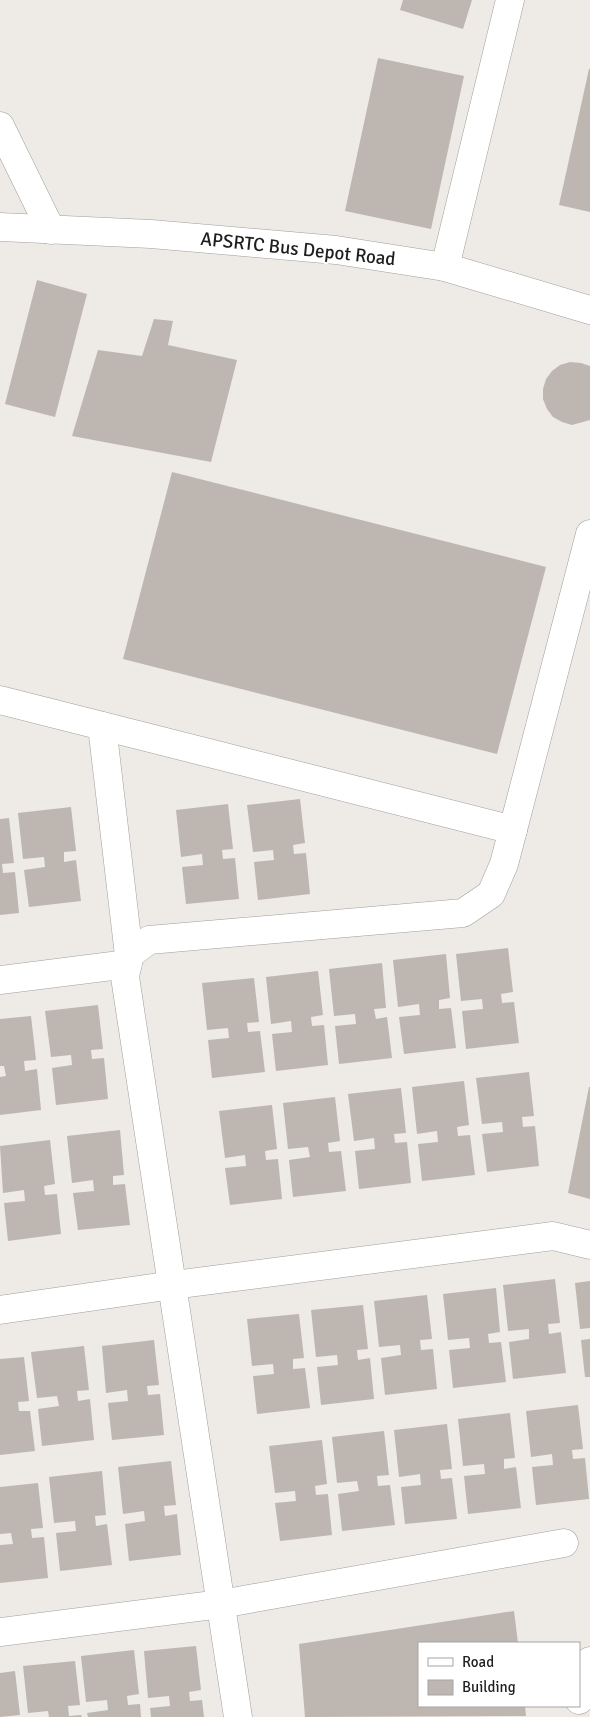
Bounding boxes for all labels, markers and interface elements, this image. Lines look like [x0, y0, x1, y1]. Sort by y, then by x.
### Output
street label: APSRTC Bus Depot Road [199, 227, 397, 271]
legend [418, 1642, 580, 1707]
text: Road [462, 1653, 494, 1671]
text: Building [462, 1678, 516, 1696]

